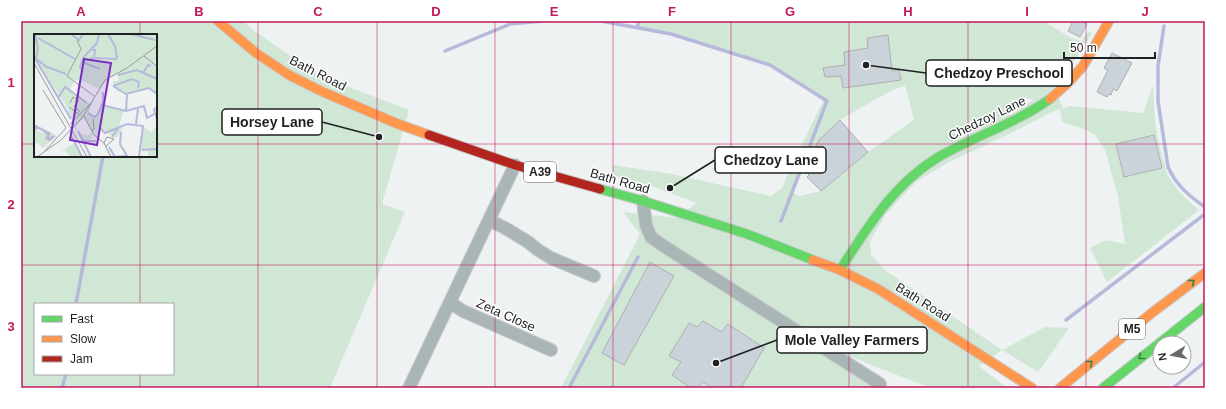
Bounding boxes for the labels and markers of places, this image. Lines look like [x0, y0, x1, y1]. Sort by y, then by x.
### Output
callout: Chedzoy Preschool [926, 60, 1072, 86]
callout: Horsey Lane [222, 109, 322, 135]
callout: Chedzoy Lane [715, 147, 826, 173]
callout: Mole Valley Farmers [777, 327, 927, 353]

